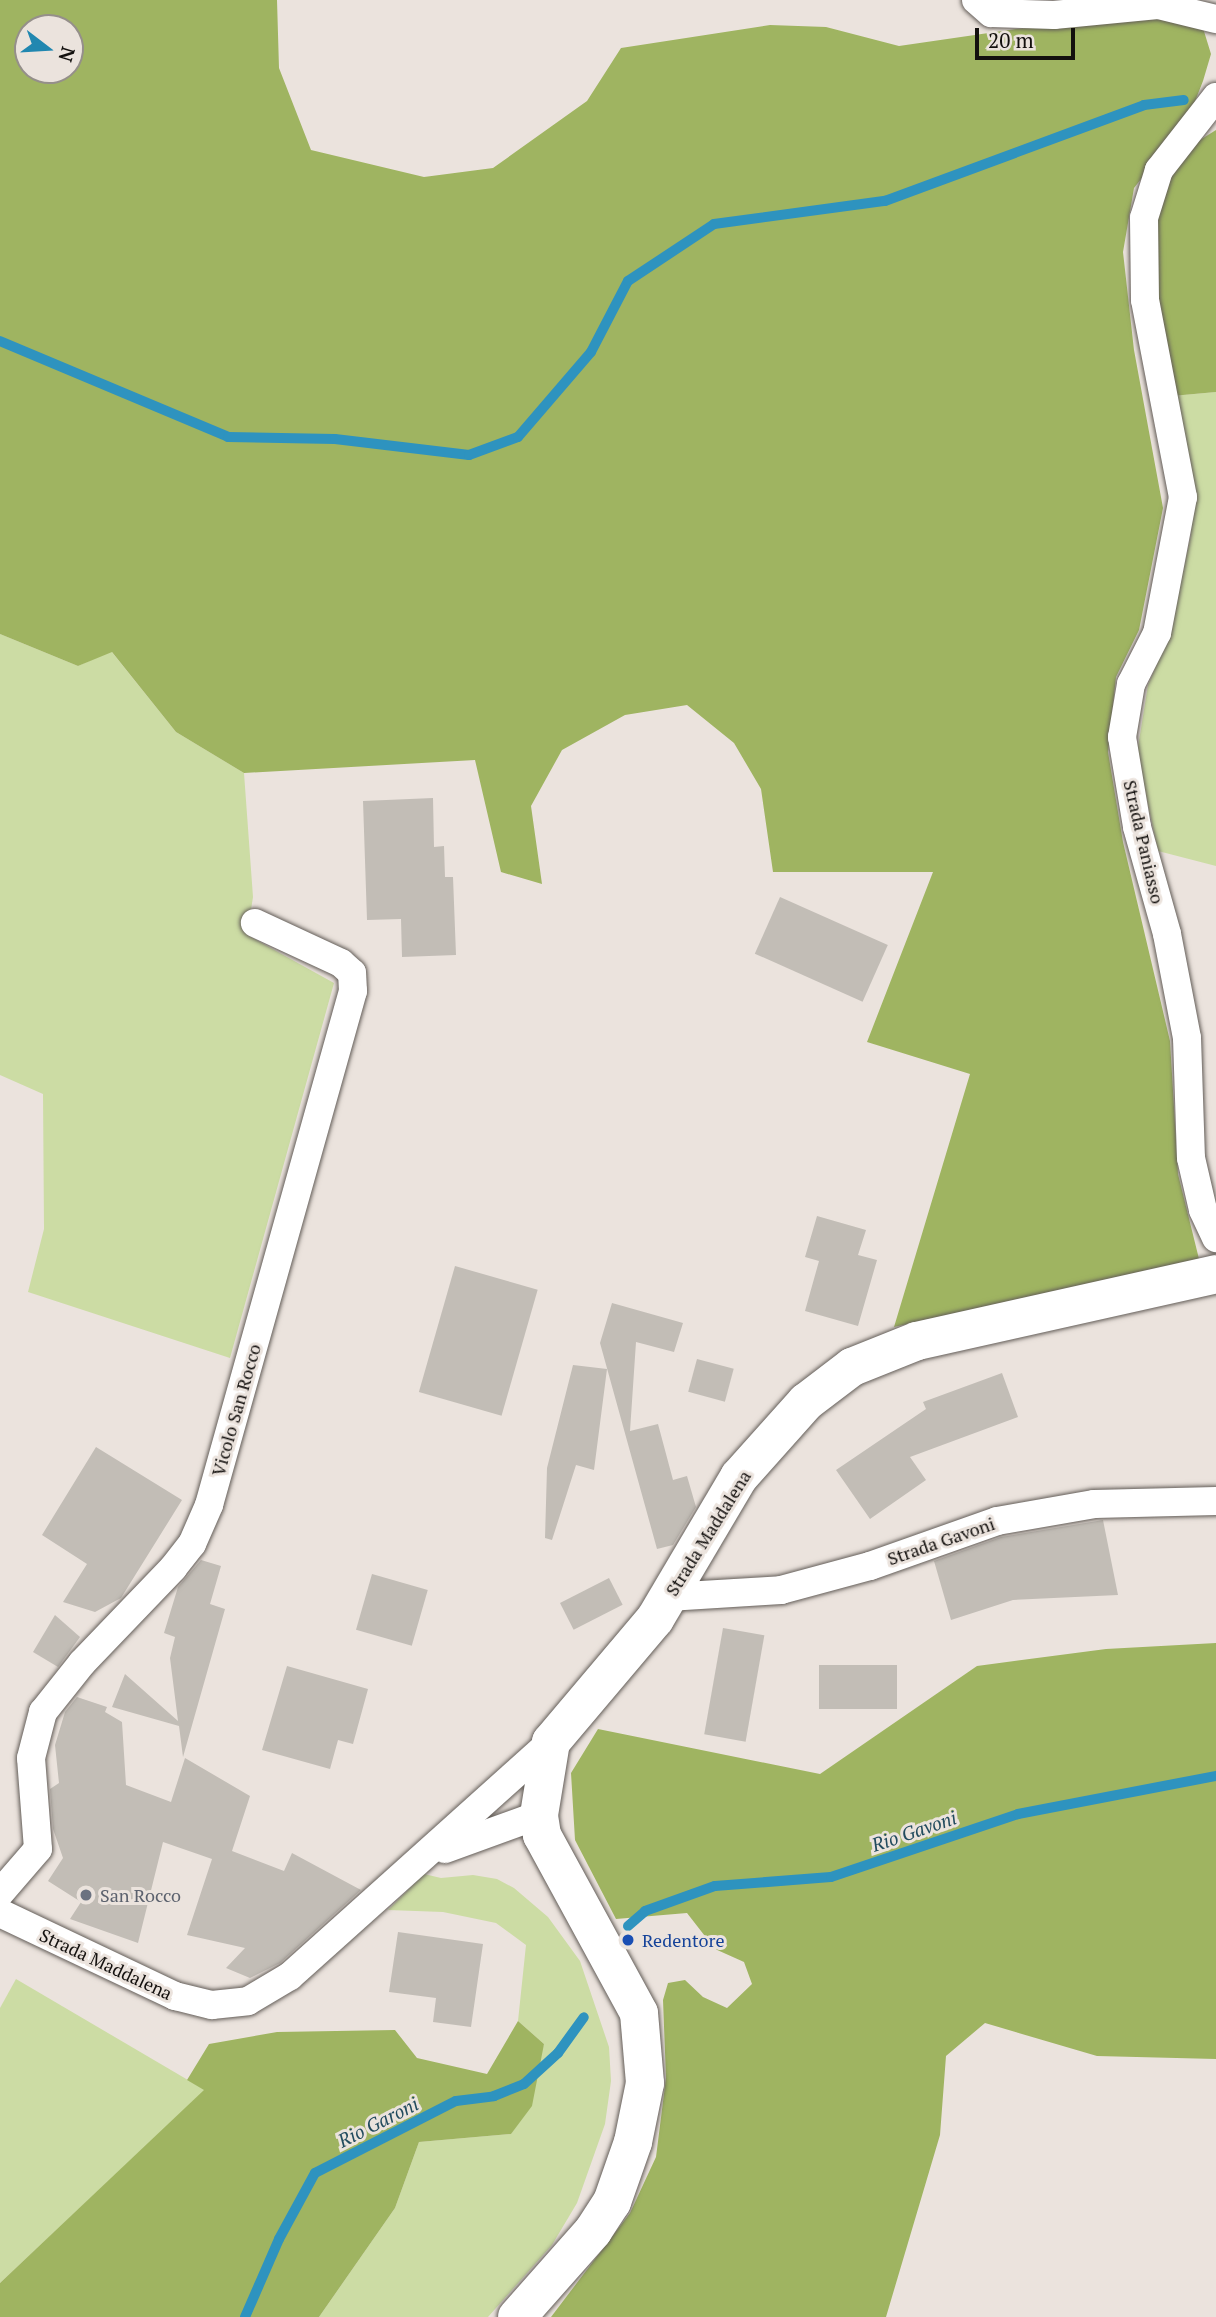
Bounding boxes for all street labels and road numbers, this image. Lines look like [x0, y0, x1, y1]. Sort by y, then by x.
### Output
street label: Strada Paniasso [1119, 778, 1169, 906]
street label: Vicolo San Rocco [207, 1341, 265, 1479]
street label: Strada Maddalena [661, 1466, 755, 1600]
street label: Strada Gavoni [884, 1513, 998, 1569]
street label: Strada Maddalena [36, 1924, 176, 2004]

